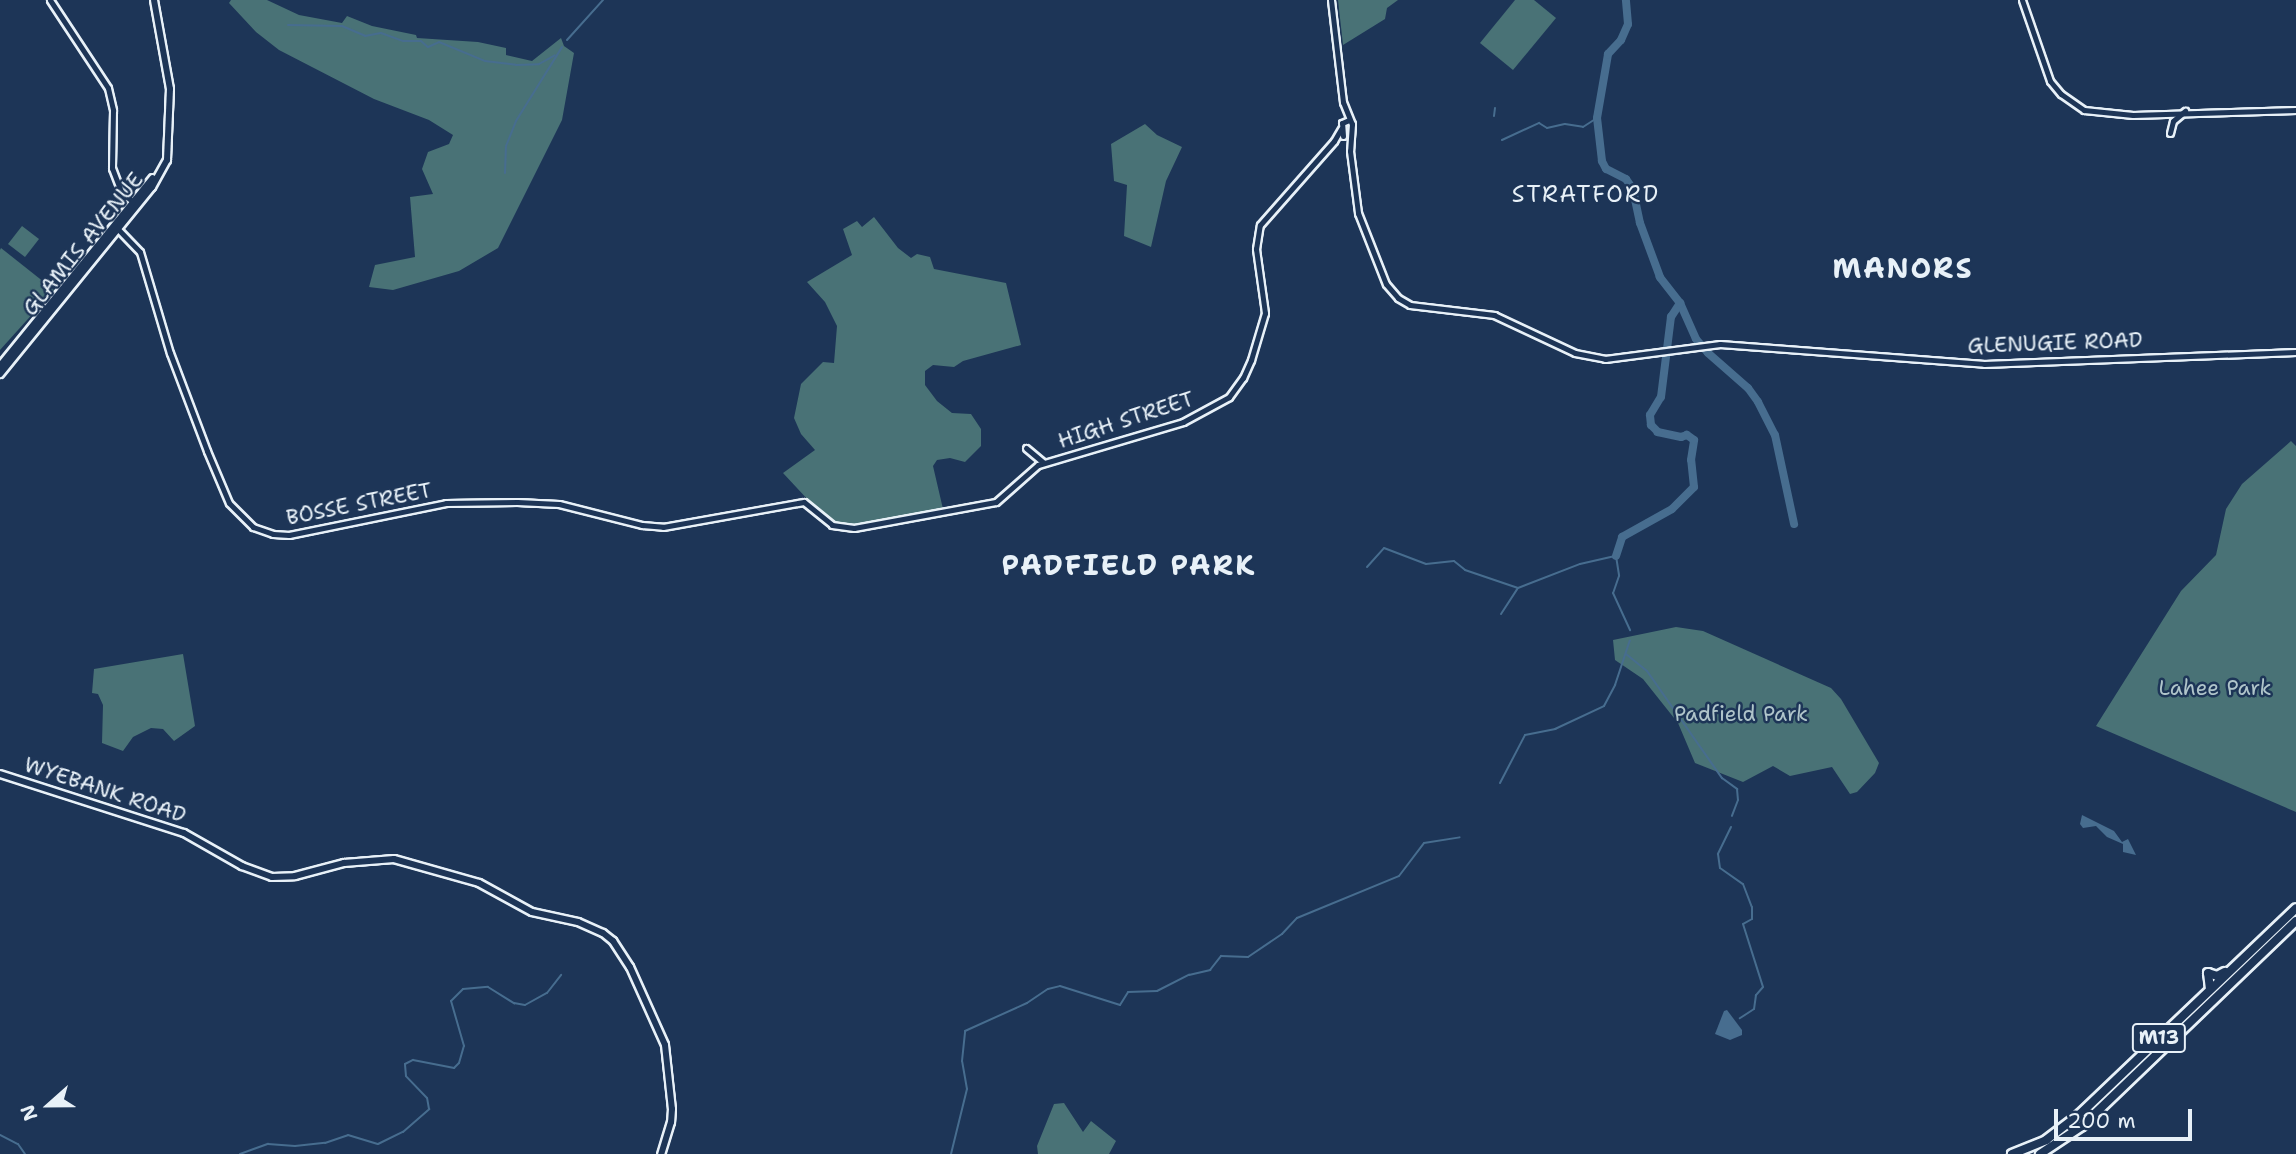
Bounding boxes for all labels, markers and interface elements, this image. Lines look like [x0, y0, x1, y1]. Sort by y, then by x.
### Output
street label: GLAMIS AVENUE [18, 167, 148, 321]
district label: STRATFORD [1513, 180, 1659, 208]
district label: MANORS [1833, 251, 1973, 285]
street label: GLENUGIE ROAD [1967, 327, 2143, 359]
street label: HIGH STREET [1055, 386, 1197, 454]
street label: BOSSE STREET [284, 478, 434, 530]
district label: PADFIELD PARK [1003, 548, 1255, 582]
park label: Lahee Park [2159, 675, 2271, 701]
park label: Padfield Park [1674, 701, 1808, 727]
street label: WYEBANK ROAD [21, 752, 189, 828]
road number: M13 [2131, 1022, 2187, 1054]
north arrow [14, 1070, 84, 1140]
scale bar [2058, 1094, 2196, 1138]
text: N [15, 1101, 43, 1124]
text: 200 m [2067, 1107, 2136, 1135]

